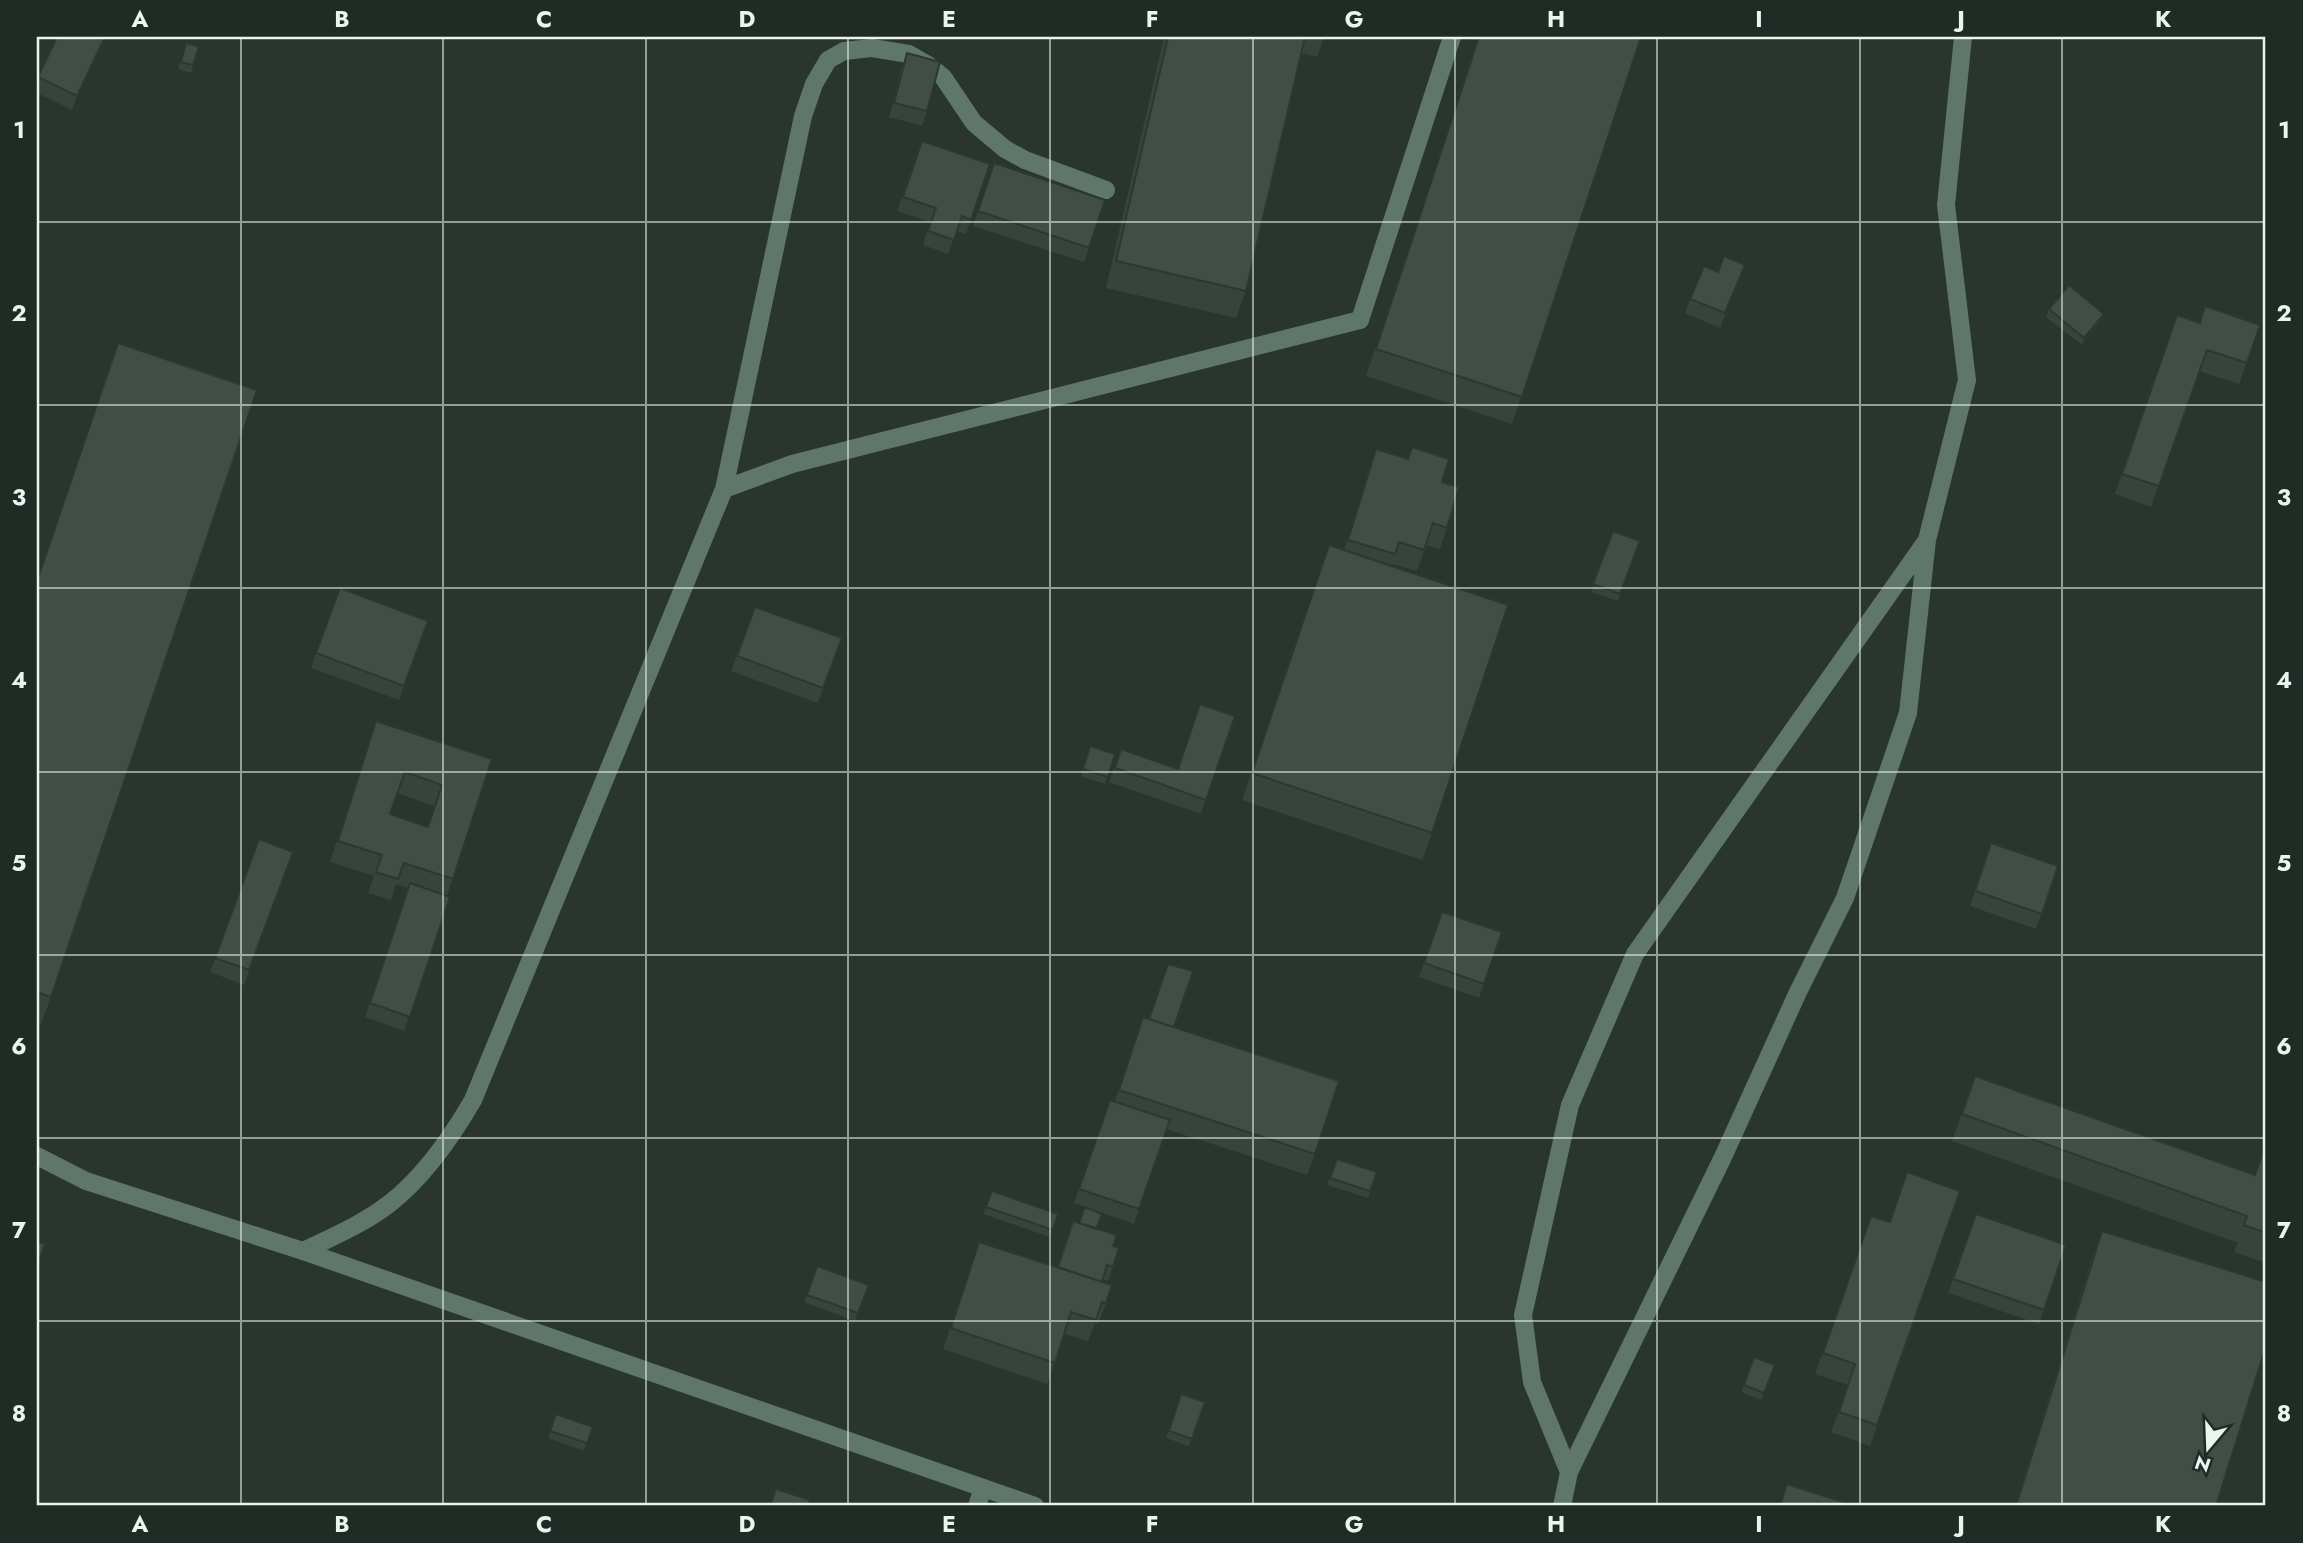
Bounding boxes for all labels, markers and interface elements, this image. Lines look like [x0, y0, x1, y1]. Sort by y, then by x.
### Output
text: A [131, 2, 149, 36]
text: B [334, 2, 350, 36]
text: C [536, 2, 552, 36]
text: D [739, 2, 756, 36]
text: E [942, 2, 956, 36]
text: F [1146, 2, 1158, 36]
text: G [1345, 2, 1363, 36]
text: H [1547, 2, 1565, 36]
text: I [1755, 2, 1763, 36]
text: J [1953, 2, 1965, 36]
text: K [2155, 2, 2172, 36]
text: 1 [13, 113, 25, 147]
text: 1 [2278, 113, 2290, 147]
text: 2 [11, 296, 27, 330]
text: 2 [2276, 296, 2292, 330]
text: 3 [12, 480, 26, 514]
text: 3 [2277, 480, 2291, 514]
text: 4 [11, 663, 27, 697]
text: 4 [2276, 663, 2292, 697]
text: 5 [12, 846, 26, 880]
text: 5 [2277, 846, 2291, 880]
text: 6 [11, 1029, 27, 1063]
text: 6 [2276, 1029, 2292, 1063]
text: 7 [12, 1213, 26, 1247]
text: 7 [2277, 1213, 2291, 1247]
text: 8 [12, 1396, 26, 1430]
text: 8 [2277, 1396, 2291, 1430]
north arrow [2174, 1414, 2244, 1484]
text: N [2191, 1448, 2214, 1479]
text: A [131, 1507, 149, 1541]
text: B [334, 1507, 350, 1541]
text: C [536, 1507, 552, 1541]
text: D [739, 1507, 756, 1541]
text: E [942, 1507, 956, 1541]
text: F [1146, 1507, 1158, 1541]
text: G [1345, 1507, 1363, 1541]
text: H [1547, 1507, 1565, 1541]
text: I [1755, 1507, 1763, 1541]
text: J [1953, 1507, 1965, 1541]
text: K [2155, 1507, 2172, 1541]

